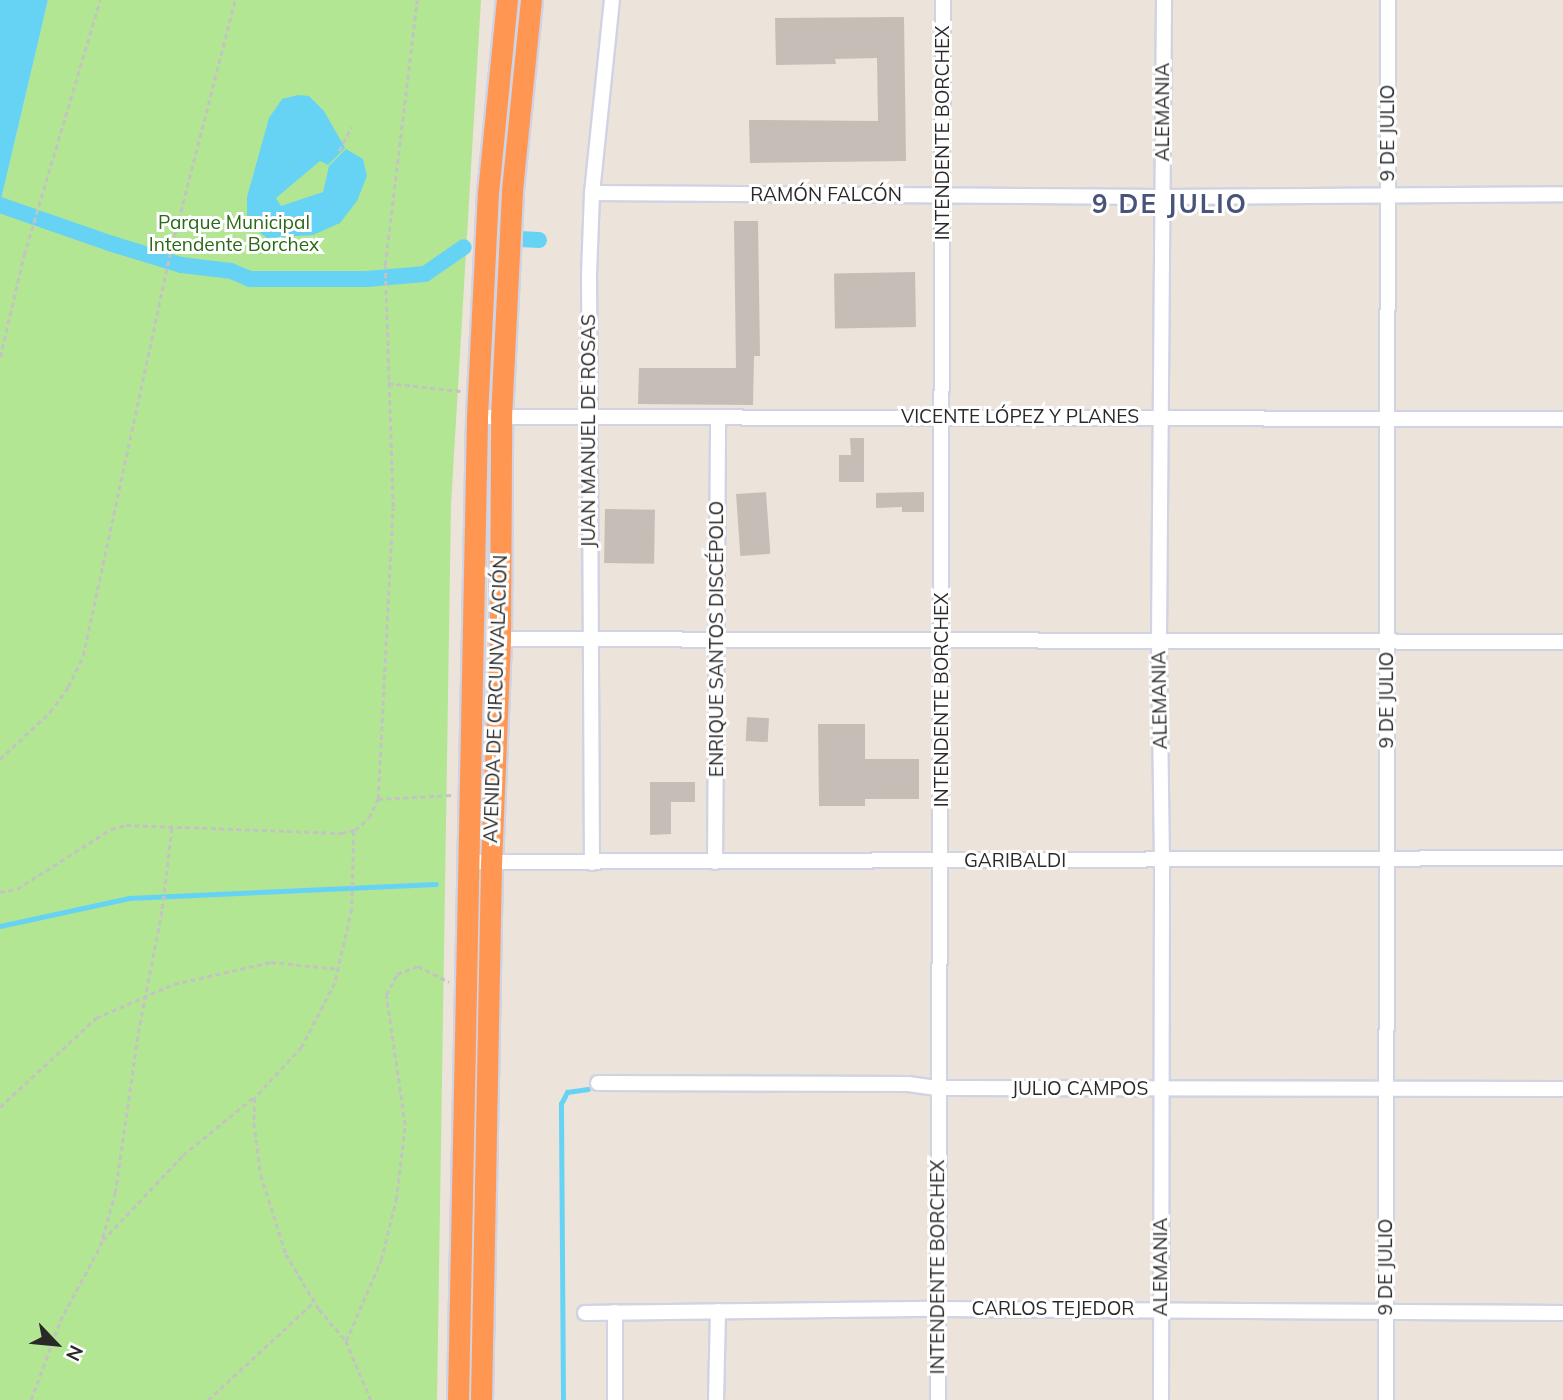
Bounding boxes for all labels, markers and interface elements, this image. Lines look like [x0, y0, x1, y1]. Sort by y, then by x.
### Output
street label: INTENDENTE BORCHEX [932, 26, 954, 240]
street label: ALEMANIA [1152, 63, 1174, 161]
street label: 9 DE JULIO [1377, 85, 1399, 181]
street label: RAMÓN FALCÓN [750, 184, 902, 206]
district label: 9 DE JULIO [1093, 188, 1247, 220]
park label: Parque Municipal Intendente Borchex [149, 212, 319, 256]
street label: JUAN MANUEL DE ROSAS [578, 314, 600, 548]
street label: VICENTE LÓPEZ Y PLANES [901, 406, 1139, 428]
street label: ENRIQUE SANTOS DISCÉPOLO [706, 501, 728, 777]
street label: AVENIDA DE CIRCUNVALACIÓN [480, 555, 512, 843]
street label: INTENDENTE BORCHEX [931, 593, 953, 807]
street label: ALEMANIA [1148, 650, 1172, 750]
street label: 9 DE JULIO [1376, 652, 1398, 748]
street label: GARIBALDI [964, 850, 1066, 872]
street label: JULIO CAMPOS [1012, 1078, 1148, 1100]
street label: INTENDENTE BORCHEX [927, 1160, 949, 1374]
street label: ALEMANIA [1150, 1218, 1172, 1316]
street label: 9 DE JULIO [1375, 1219, 1397, 1315]
street label: CARLOS TEJEDOR [971, 1298, 1135, 1320]
north arrow [21, 1309, 91, 1379]
text: N [61, 1341, 89, 1365]

